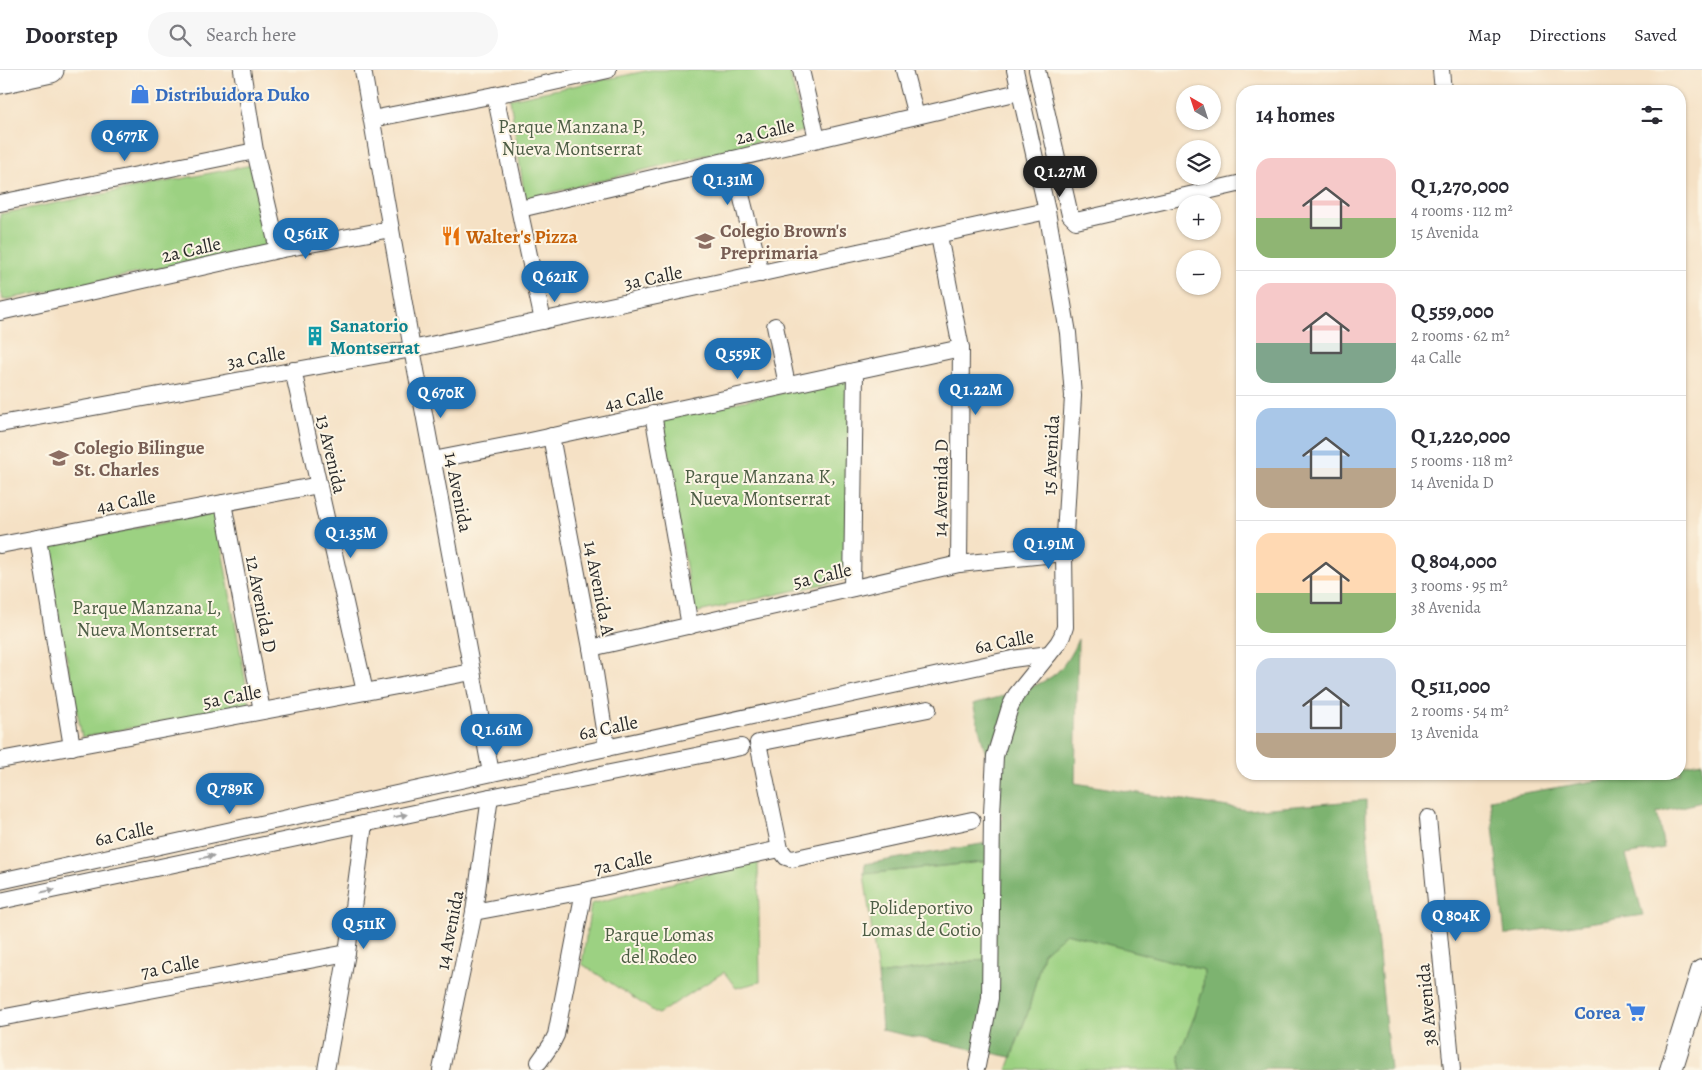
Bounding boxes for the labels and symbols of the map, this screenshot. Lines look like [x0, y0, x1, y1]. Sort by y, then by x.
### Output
place label: Distribuidora Duko [155, 82, 310, 108]
shop icon: Distribuidora Duko [129, 83, 151, 105]
north arrow [1176, 85, 1221, 130]
street label: 2a Calle [733, 113, 797, 151]
park label: Parque Manzana P, Nueva Montserrat [498, 114, 646, 162]
pin: Q 677K [84, 119, 166, 162]
pin: Q 1.27M [1014, 156, 1106, 198]
pin: Q 1.31M [682, 164, 774, 206]
pin: Q 561K [265, 218, 347, 260]
place label: Colegio Brown's Preprimaria [720, 218, 847, 266]
place label: Walter's Pizza [465, 224, 578, 250]
restaurant icon: Walter's Pizza [440, 225, 462, 247]
school or university icon: Colegio Brown's Preprimaria [694, 230, 716, 252]
street label: 2a Calle [159, 231, 223, 269]
street label: 3a Calle [622, 259, 685, 297]
pin: Q 621K [514, 260, 596, 303]
place label: Sanatorio Montserrat [330, 313, 421, 361]
building icon: Sanatorio Montserrat [304, 325, 326, 347]
pin: Q 559K [697, 338, 779, 380]
street label: 3a Calle [225, 340, 288, 376]
pin: Q 1.22M [930, 374, 1022, 416]
pin: Q 670K [400, 376, 482, 419]
street label: 4a Calle [602, 380, 666, 418]
street label: 13 Avenida [309, 412, 353, 496]
street label: 15 Avenida [1036, 414, 1066, 496]
place label: Colegio Bilingue St. Charles [74, 435, 205, 483]
street label: 14 Avenida D [927, 439, 955, 537]
school or university icon: Colegio Bilingue St. Charles [48, 447, 70, 469]
street label: 14 Avenida [438, 450, 479, 535]
park label: Parque Manzana K, Nueva Montserrat [684, 464, 836, 512]
street label: 4a Calle [94, 484, 158, 520]
pin: Q 1.35M [305, 516, 397, 559]
pin: Q 1.91M [1003, 528, 1095, 570]
street label: 14 Avenida A [577, 539, 621, 639]
street label: 12 Avenida D [239, 553, 283, 655]
street label: 5a Calle [790, 557, 854, 595]
park label: Parque Manzana L, Nueva Montserrat [72, 595, 222, 643]
street label: 6a Calle [972, 624, 1036, 660]
street label: 5a Calle [201, 679, 264, 715]
street label: 6a Calle [576, 709, 640, 747]
pin: Q 1.61M [451, 714, 543, 756]
pin: Q 789K [189, 772, 271, 815]
one-way arrow [392, 812, 407, 820]
street label: 6a Calle [92, 815, 156, 853]
street label: 7a Calle [592, 844, 655, 882]
one-way arrow [199, 853, 214, 861]
one-way arrow [40, 886, 56, 894]
street label: 14 Avenida [429, 888, 471, 972]
park label: Polideportivo Lomas de Cotio [861, 895, 981, 943]
pin: Q 804K [1415, 900, 1497, 942]
pin: Q 511K [323, 908, 405, 950]
park label: Parque Lomas del Rodeo [604, 922, 714, 970]
street label: 7a Calle [139, 949, 202, 985]
street label: 38 Avenida [1410, 962, 1444, 1047]
place label: Corea [1574, 1000, 1622, 1026]
supermarket icon: Corea [1625, 1001, 1647, 1023]

